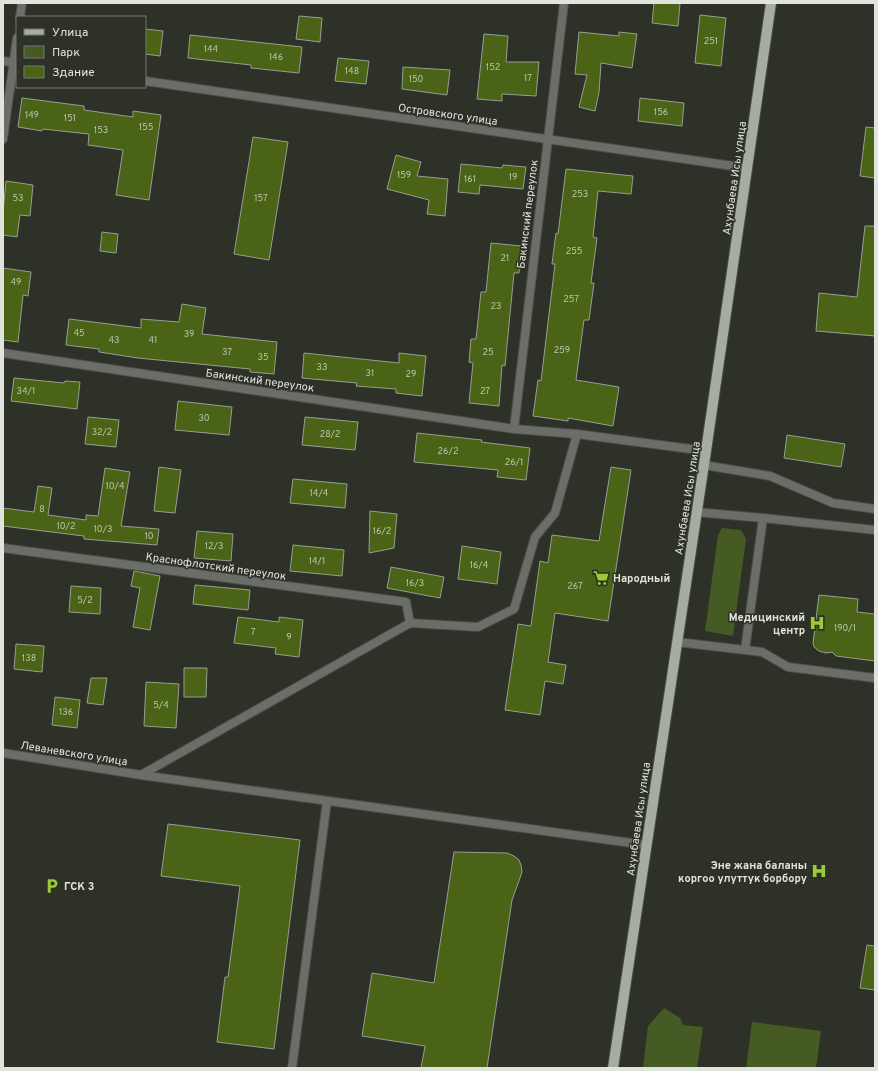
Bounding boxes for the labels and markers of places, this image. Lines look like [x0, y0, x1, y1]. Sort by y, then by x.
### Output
supermarket icon: Народный [592, 569, 610, 587]
place label: Народный [613, 572, 670, 586]
place label: Медицинский центр [729, 611, 805, 638]
hospital icon: Медицинский центр [808, 614, 826, 632]
place label: Эне жана баланы коргоо улуттук борбору [678, 859, 807, 886]
hospital icon: Эне жана баланы коргоо улуттук борбору [810, 862, 828, 880]
parking icon: ГСК 3 [43, 877, 61, 895]
place label: ГСК 3 [64, 880, 94, 894]

